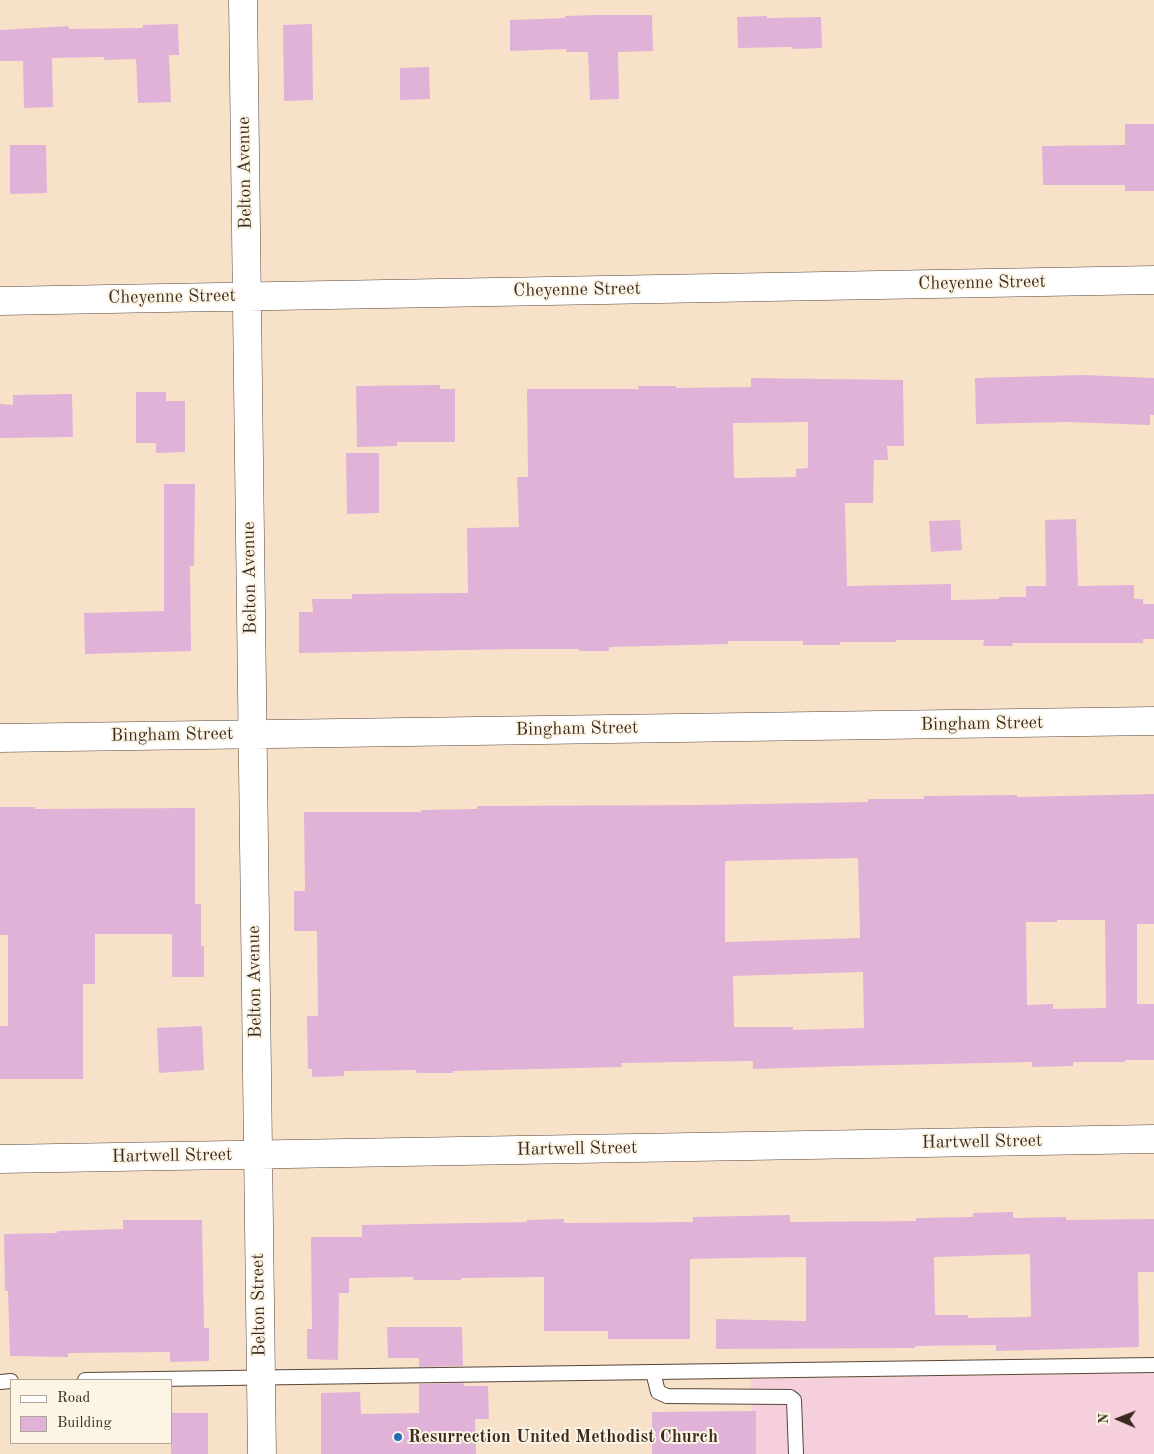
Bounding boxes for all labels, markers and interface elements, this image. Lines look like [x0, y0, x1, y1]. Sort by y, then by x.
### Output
street label: Belton Avenue [233, 116, 257, 230]
street label: Cheyenne Street [918, 271, 1046, 295]
street label: Cheyenne Street [513, 278, 641, 302]
street label: Cheyenne Street [108, 285, 236, 309]
street label: Belton Avenue [238, 521, 262, 635]
street label: Bingham Street [921, 712, 1043, 736]
street label: Bingham Street [516, 717, 638, 741]
street label: Bingham Street [111, 723, 233, 747]
street label: Belton Avenue [243, 925, 267, 1039]
street label: Hartwell Street [922, 1130, 1042, 1154]
street label: Hartwell Street [517, 1137, 637, 1161]
street label: Hartwell Street [112, 1144, 232, 1168]
street label: Belton Street [247, 1253, 271, 1357]
legend [10, 1379, 172, 1444]
text: Road [57, 1391, 90, 1406]
north arrow [1094, 1394, 1144, 1444]
text: N [1097, 1413, 1111, 1424]
text: Building [57, 1416, 112, 1431]
place label: Resurrection United Methodist Church [408, 1426, 718, 1448]
marker: Resurrection United Methodist Church [392, 1431, 404, 1443]

